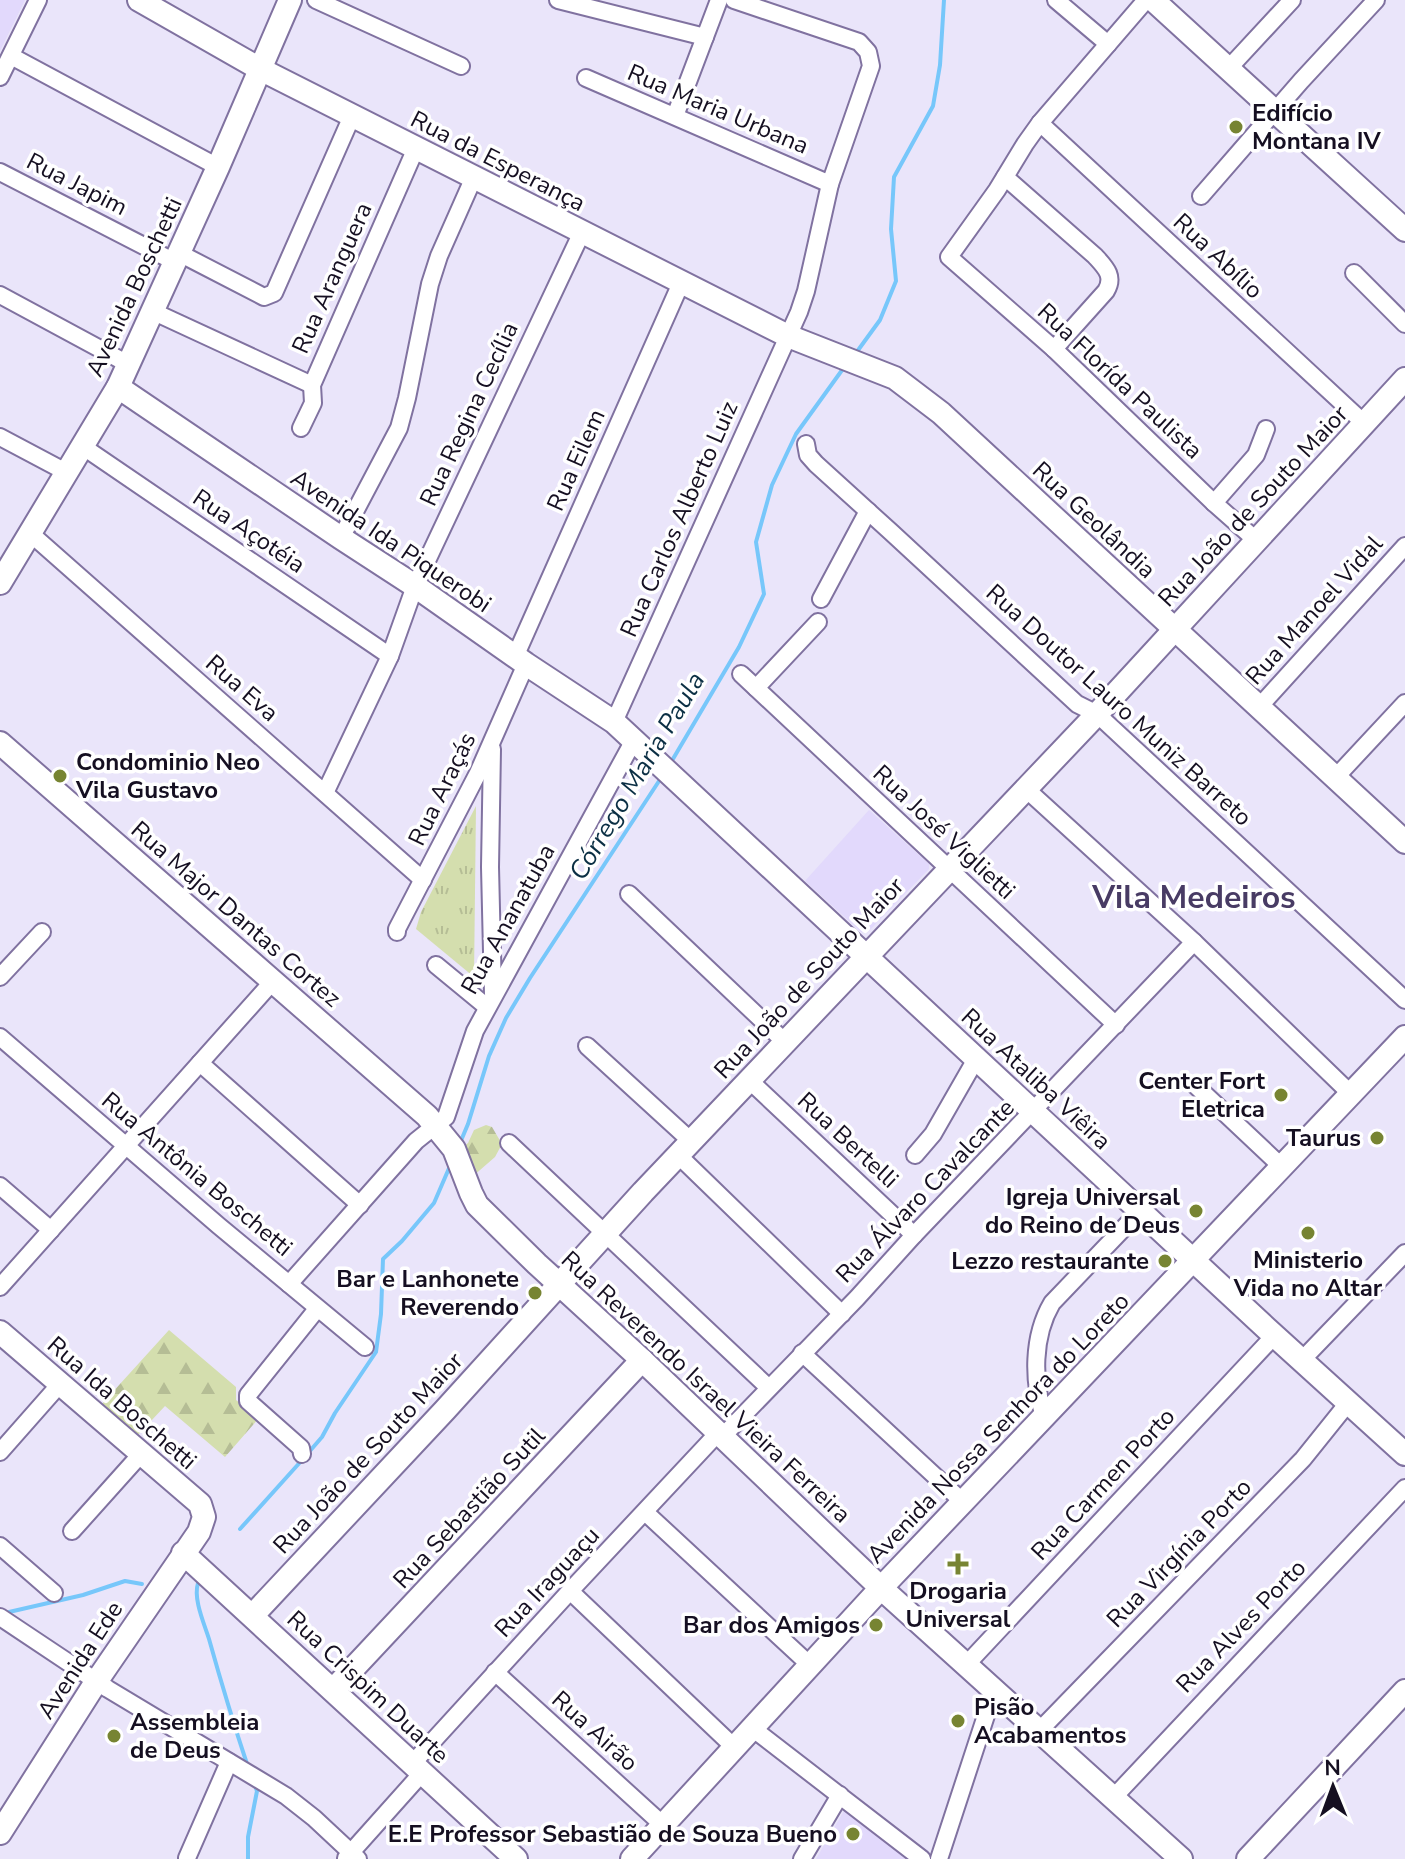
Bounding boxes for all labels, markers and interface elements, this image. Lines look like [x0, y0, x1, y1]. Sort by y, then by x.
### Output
street label: Rua Maria Urbana [623, 56, 813, 162]
place label: Edifício Montana IV [1252, 97, 1381, 157]
street label: Rua da Esperança [405, 103, 591, 219]
marker: Edifício Montana IV [1227, 118, 1245, 136]
street label: Rua Japim [21, 145, 133, 223]
street label: Avenida Boschetti [78, 192, 190, 382]
street label: Rua Aranguera [284, 197, 380, 359]
street label: Rua Abílio [1166, 206, 1270, 306]
street label: Rua Florída Paulista [1030, 296, 1210, 466]
street label: Rua Regina Cecília [412, 317, 526, 511]
street label: Rua Carlos Alberto Luiz [613, 396, 745, 642]
street label: Rua João de Souto Maior [1151, 398, 1355, 614]
street label: Rua Eilem [539, 404, 613, 516]
street label: Rua Geolândia [1025, 455, 1163, 585]
street label: Avenida Ida Piquerobi [285, 462, 497, 620]
street label: Rua Açotéia [186, 482, 312, 580]
street label: Rua Manoel Vidal [1238, 528, 1390, 692]
street label: Rua Doutor Lauro Muniz Barreto [979, 577, 1259, 833]
street label: Rua Eva [199, 647, 285, 729]
water label: Córrego Maria Paula [561, 665, 713, 887]
street label: Rua Araçás [401, 727, 483, 851]
place label: Condominio Neo Vila Gustavo [75, 746, 260, 806]
street label: Rua José Viglietti [866, 758, 1022, 906]
marker: Condominio Neo Vila Gustavo [51, 767, 69, 785]
street label: Rua Major Dantas Cortez [124, 814, 348, 1014]
street label: Rua Ananatuba [453, 838, 563, 1000]
street label: Rua João de Souto Maior [707, 870, 911, 1086]
district label: Vila Medeiros [1091, 876, 1296, 919]
street label: Rua Ataliba Viêira [954, 1001, 1118, 1157]
place label: Center Fort Eletrica [1138, 1065, 1266, 1125]
street label: Rua Antônia Boschetti [95, 1085, 299, 1263]
street label: Rua Bertelli [790, 1085, 906, 1195]
marker: Center Fort Eletrica [1272, 1086, 1290, 1104]
street label: Rua Álvaro Cavalcante [829, 1092, 1021, 1290]
place label: Taurus [1286, 1122, 1361, 1154]
marker: Taurus [1368, 1129, 1386, 1147]
place label: Igreja Universal do Reino de Deus [985, 1181, 1180, 1241]
marker: Igreja Universal do Reino de Deus [1187, 1202, 1205, 1220]
marker: Ministerio Vida no Altar [1299, 1224, 1317, 1242]
street label: Rua Reverendo Israel Vieira Ferreira [554, 1244, 858, 1530]
place label: Ministerio Vida no Altar [1233, 1244, 1383, 1304]
place label: Lezzo restaurante [951, 1245, 1149, 1277]
marker: Lezzo restaurante [1156, 1252, 1174, 1270]
place label: Bar e Lanhonete Reverendo [336, 1263, 519, 1323]
marker: Bar e Lanhonete Reverendo [526, 1284, 544, 1302]
street label: Avenida Nossa Senhora do Loreto [860, 1286, 1136, 1570]
street label: Rua Ida Boschetti [41, 1329, 203, 1477]
street label: Rua João de Souto Maior [266, 1345, 470, 1561]
street label: Rua Carmen Porto [1024, 1401, 1182, 1567]
street label: Rua Sebastião Sutil [386, 1420, 552, 1596]
street label: Rua Virgínia Porto [1100, 1472, 1258, 1634]
street label: Rua Iraguaçu [487, 1520, 607, 1644]
street label: Rua Alves Porto [1169, 1552, 1313, 1700]
marker: Drogaria Universal [949, 1555, 967, 1573]
place label: Drogaria Universal [905, 1575, 1011, 1635]
street label: Avenida Ede [30, 1595, 130, 1725]
street label: Rua Crispim Duarte [280, 1603, 456, 1771]
place label: Bar dos Amigos [683, 1609, 860, 1641]
marker: Bar dos Amigos [867, 1616, 885, 1634]
street label: Rua Airão [545, 1684, 645, 1778]
place label: Pisão Acabamentos [974, 1691, 1126, 1751]
place label: Assembleia de Deus [130, 1706, 259, 1766]
marker: Pisão Acabamentos [949, 1712, 967, 1730]
marker: Assembleia de Deus [105, 1727, 123, 1745]
north arrow [1293, 1747, 1373, 1827]
text: N [1324, 1753, 1341, 1783]
place label: E.E Professor Sebastião de Souza Bueno [388, 1818, 837, 1850]
marker: E.E Professor Sebastião de Souza Bueno [844, 1825, 862, 1843]

